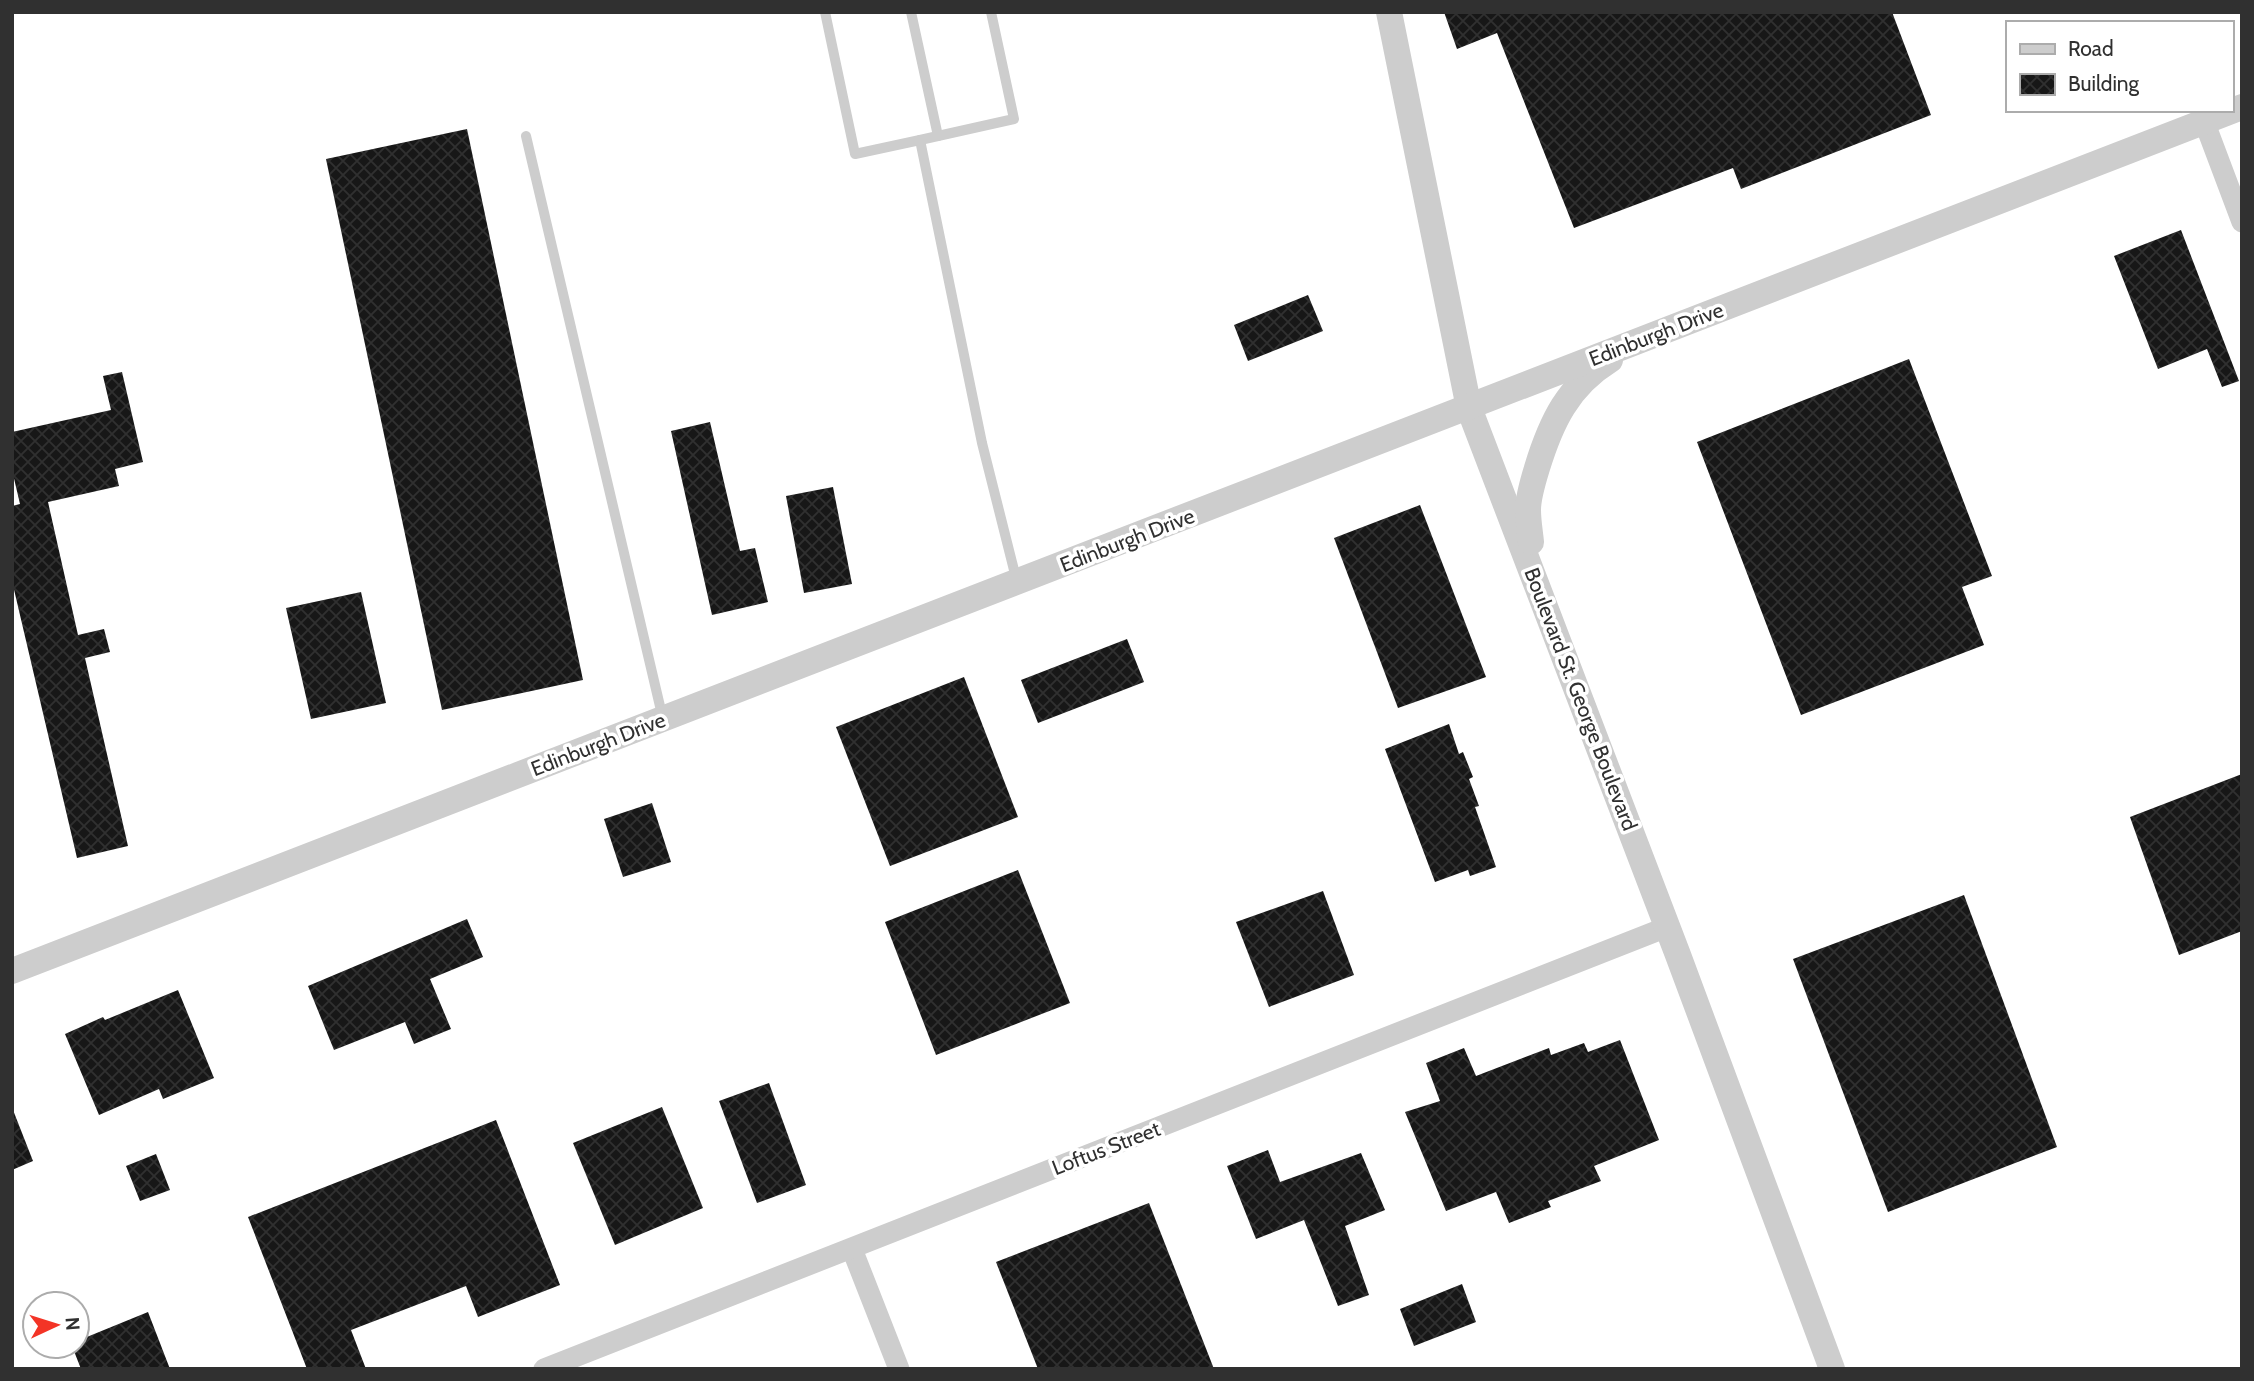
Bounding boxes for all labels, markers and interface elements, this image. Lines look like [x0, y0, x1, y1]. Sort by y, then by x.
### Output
legend [2006, 21, 2233, 112]
text: Road [2068, 36, 2114, 61]
text: Building [2068, 71, 2140, 96]
street label: Edinburgh Drive [1585, 297, 1727, 371]
street label: Edinburgh Drive [1056, 503, 1198, 577]
street label: Boulevard St. George Boulevard [1519, 564, 1643, 834]
street label: Edinburgh Drive [527, 707, 669, 781]
street label: Loftus Street [1048, 1116, 1164, 1180]
north arrow [21, 1290, 91, 1360]
text: N [61, 1316, 84, 1331]

